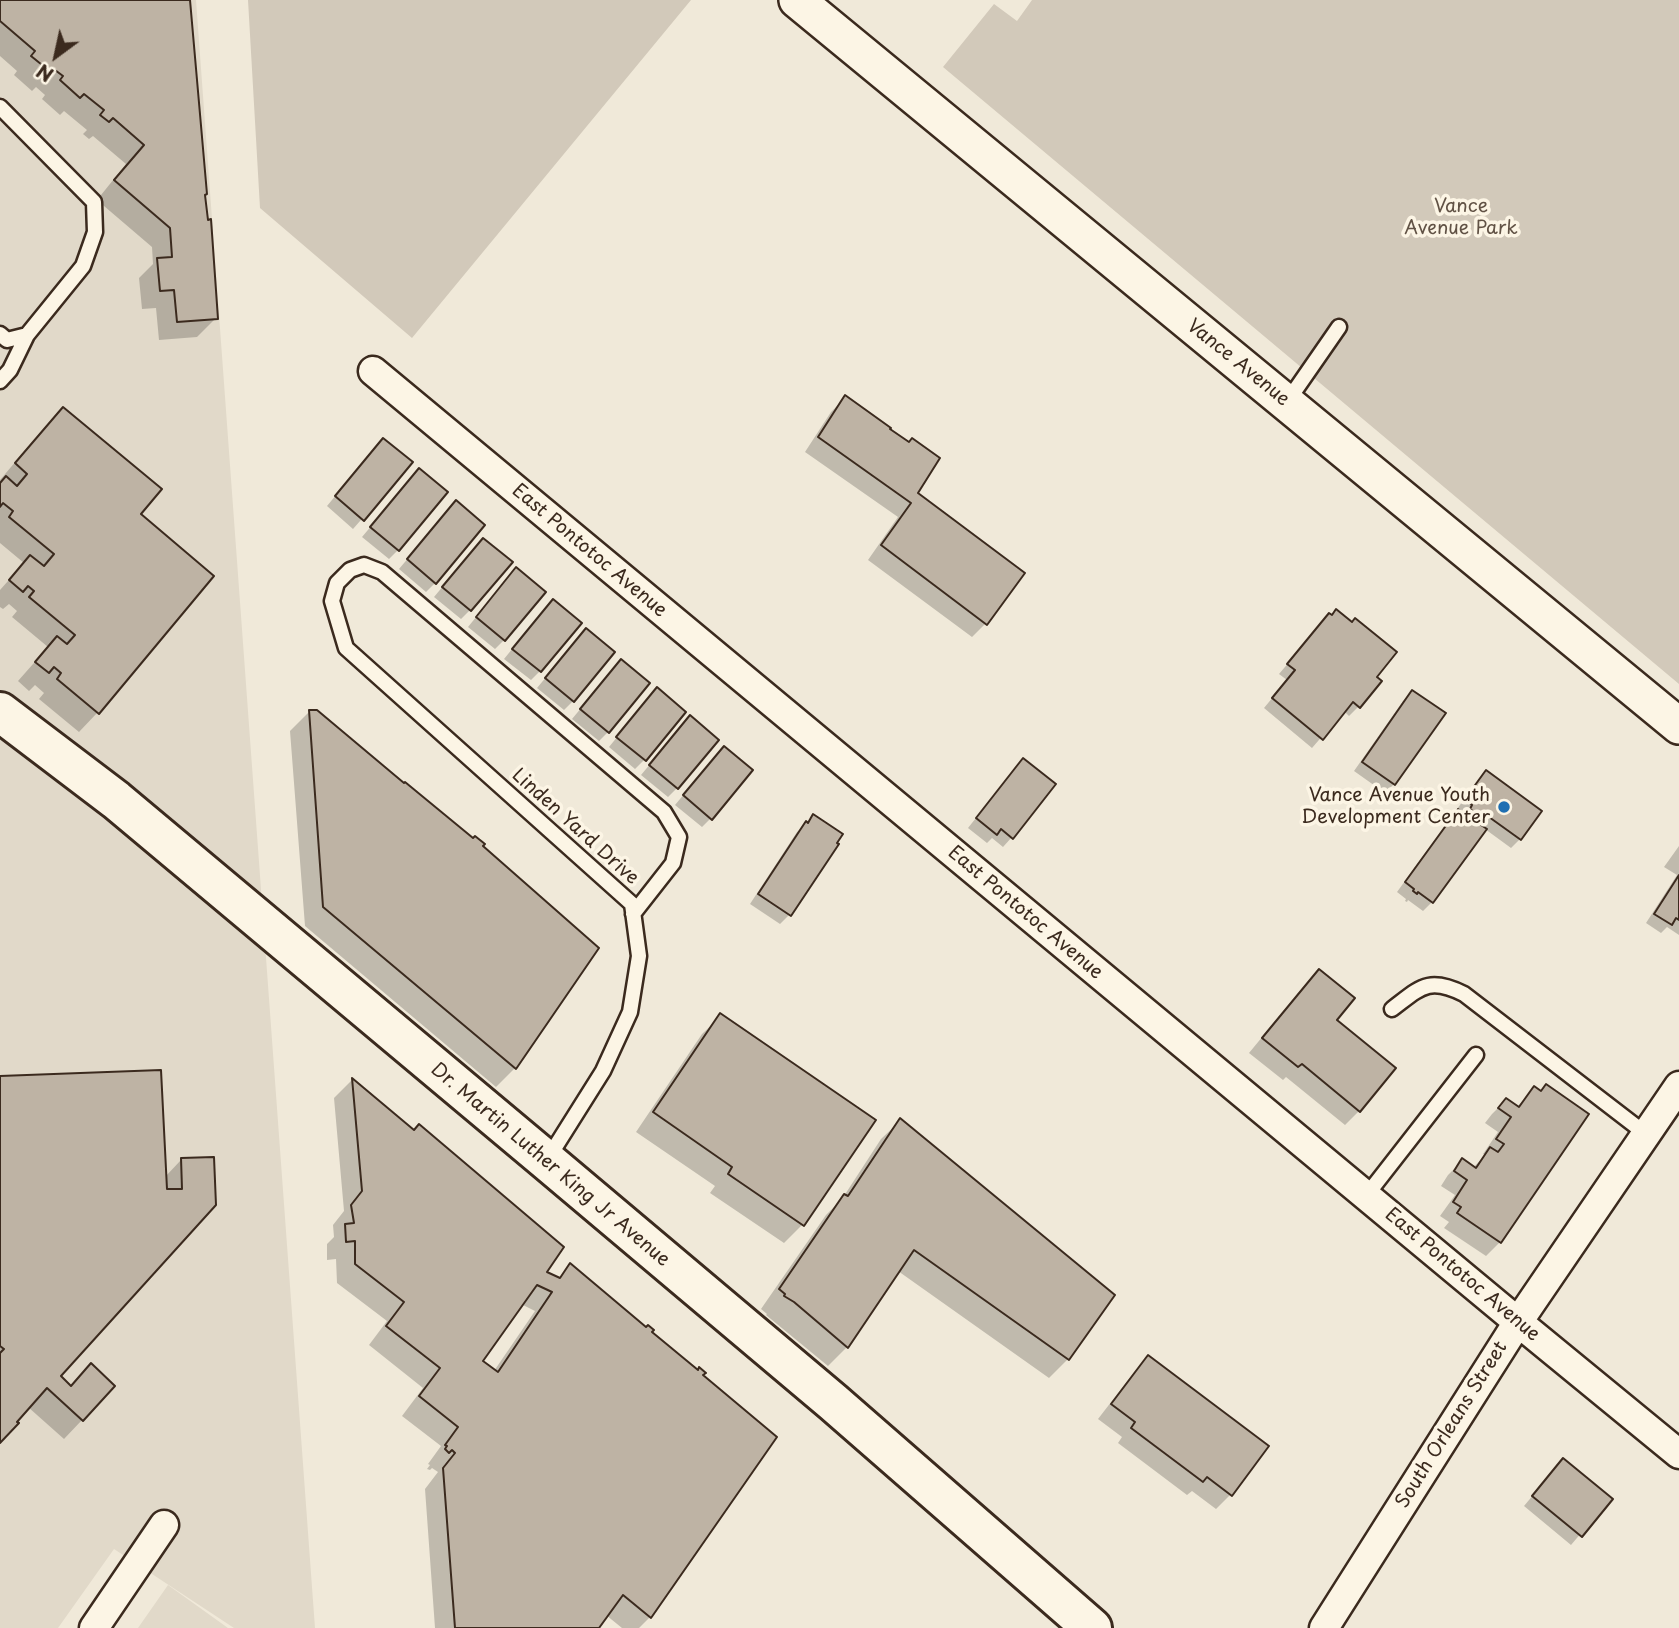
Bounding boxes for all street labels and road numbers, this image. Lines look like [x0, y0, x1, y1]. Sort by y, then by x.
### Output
street label: Vance Avenue [1182, 315, 1294, 411]
street label: East Pontotoc Avenue [507, 480, 671, 622]
street label: Linden Yard Drive [507, 764, 643, 890]
street label: East Pontotoc Avenue [943, 842, 1107, 984]
street label: Dr. Martin Luther King Jr Avenue [426, 1058, 674, 1272]
street label: East Pontotoc Avenue [1380, 1204, 1544, 1346]
street label: South Orleans Street [1391, 1337, 1513, 1513]

